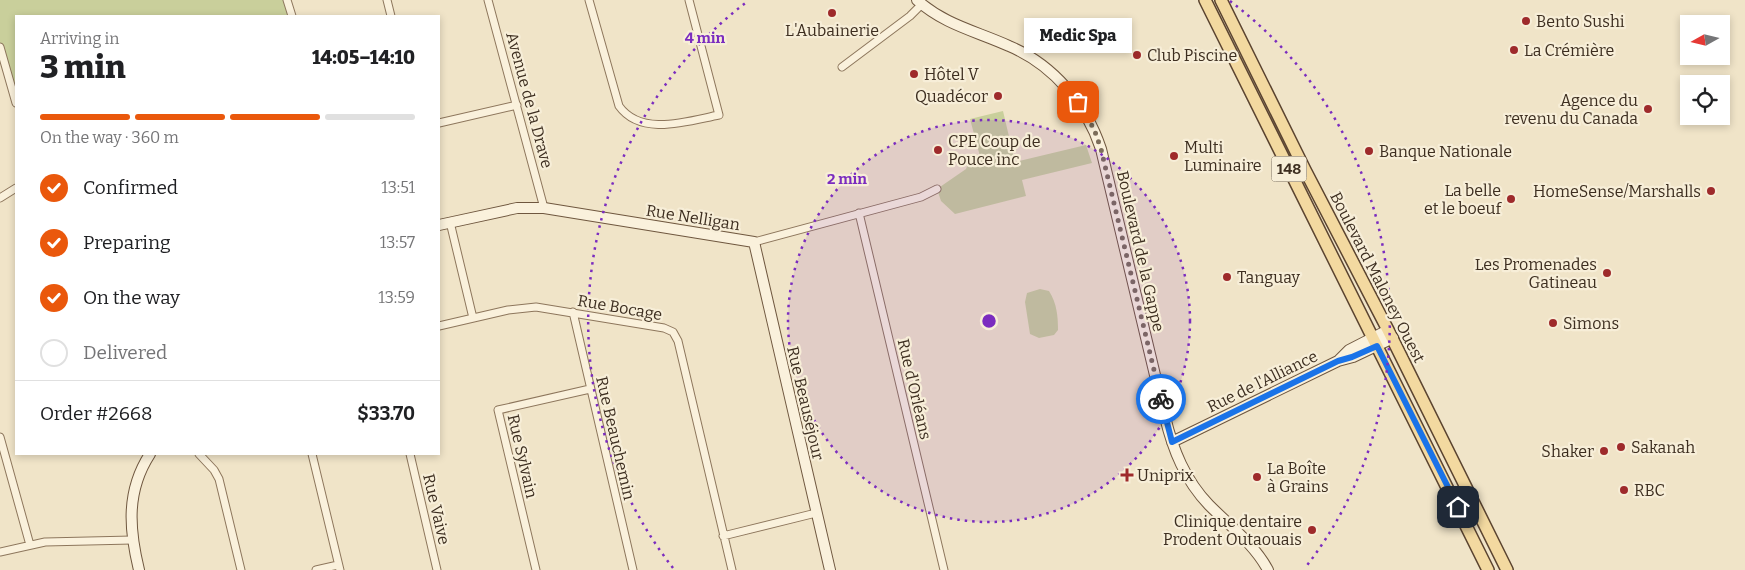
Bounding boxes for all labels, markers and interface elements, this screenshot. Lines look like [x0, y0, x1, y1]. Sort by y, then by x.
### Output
marker: L'Aubainerie [826, 7, 838, 19]
place label: Bento Sushi [1536, 12, 1625, 31]
marker: Bento Sushi [1520, 15, 1532, 27]
north arrow [1680, 15, 1730, 65]
map controls [1680, 15, 1730, 125]
callout: Medic Spa [1024, 17, 1132, 52]
place label: L'Aubainerie [785, 21, 879, 40]
text: Medic Spa [1040, 26, 1116, 45]
text: Arriving in [40, 29, 119, 48]
text: 4 min [685, 29, 726, 47]
street label: Avenue de la Drave [502, 30, 557, 170]
place label: La Crémière [1524, 41, 1614, 60]
marker: La Crémière [1508, 44, 1520, 56]
text: 14:05–14:10 [312, 46, 415, 69]
place label: Club Piscine [1147, 46, 1237, 65]
text: 3 min [40, 48, 126, 86]
marker: Club Piscine [1131, 49, 1143, 61]
place label: Hôtel V [924, 65, 980, 84]
marker: Hôtel V [908, 68, 920, 80]
button: locate [1680, 75, 1730, 125]
pin [1057, 81, 1099, 123]
place label: Quadécor [915, 87, 988, 106]
icon: bag [1064, 88, 1092, 116]
marker: Quadécor [992, 90, 1004, 102]
place label: Agence du revenu du Canada [1504, 91, 1638, 128]
marker: Agence du revenu du Canada [1642, 103, 1654, 115]
text: On the way · 360 m [40, 128, 179, 147]
place label: CPE Coup de Pouce inc [948, 132, 1041, 169]
place label: Multi Luminaire [1184, 138, 1262, 175]
place label: Banque Nationale [1379, 142, 1512, 161]
marker: CPE Coup de Pouce inc [932, 144, 944, 156]
marker: Banque Nationale [1363, 145, 1375, 157]
marker: Multi Luminaire [1168, 150, 1180, 162]
road number: 148 [1272, 156, 1306, 182]
street label: Boulevard de la Gappe [1113, 169, 1168, 333]
text: 2 min [827, 170, 867, 188]
icon: check [40, 174, 68, 202]
text: Confirmed [83, 176, 178, 199]
text: 13:51 [381, 178, 415, 197]
place label: La belle et le boeuf [1424, 181, 1502, 218]
place label: HomeSense/Marshalls [1533, 182, 1701, 201]
marker: HomeSense/Marshalls [1705, 185, 1717, 197]
street label: Boulevard Maloney Ouest [1326, 189, 1429, 366]
marker: La belle et le boeuf [1505, 193, 1517, 205]
street label: Rue Nelligan [645, 201, 741, 234]
icon: check [40, 229, 68, 257]
text: Preparing [83, 231, 171, 254]
text: 13:57 [380, 233, 415, 252]
place label: Les Promenades Gatineau [1475, 255, 1597, 292]
marker: Les Promenades Gatineau [1601, 267, 1613, 279]
place label: Tanguay [1237, 268, 1300, 287]
marker: Tanguay [1221, 271, 1233, 283]
icon: check [40, 284, 68, 312]
text: On the way [83, 286, 180, 309]
text: 13:59 [378, 288, 415, 307]
street label: Rue Bocage [576, 291, 664, 324]
centre of rings [980, 312, 998, 330]
place label: Simons [1563, 314, 1619, 333]
marker: Simons [1547, 317, 1559, 329]
street label: Rue d'Orléans [894, 337, 935, 441]
text: Delivered [83, 341, 167, 364]
street label: Rue Beauséjour [783, 344, 828, 462]
street label: Rue de l'Alliance [1204, 346, 1321, 416]
street label: Rue Beauchemin [592, 374, 639, 502]
courier [1136, 374, 1186, 424]
icon: bike [1147, 385, 1175, 413]
text: Order #2668 [40, 402, 152, 425]
text: $33.70 [357, 402, 415, 425]
street label: Rue Sylvain [504, 412, 541, 500]
place label: Sakanah [1631, 438, 1695, 457]
marker: Sakanah [1615, 441, 1627, 453]
place label: Shaker [1541, 442, 1594, 461]
marker: Shaker [1598, 445, 1610, 457]
place label: La Boîte à Grains [1267, 459, 1329, 496]
place label: Uniprix [1137, 466, 1194, 485]
marker: Uniprix [1121, 469, 1133, 481]
marker: La Boîte à Grains [1251, 471, 1263, 483]
street label: Rue Vaive [419, 472, 454, 546]
place label: RBC [1634, 481, 1665, 500]
marker: RBC [1618, 484, 1630, 496]
pin [1437, 486, 1479, 528]
icon: home [1444, 493, 1472, 521]
place label: Clinique dentaire Prodent Outaouais [1163, 512, 1302, 549]
marker: Clinique dentaire Prodent Outaouais [1306, 524, 1318, 536]

